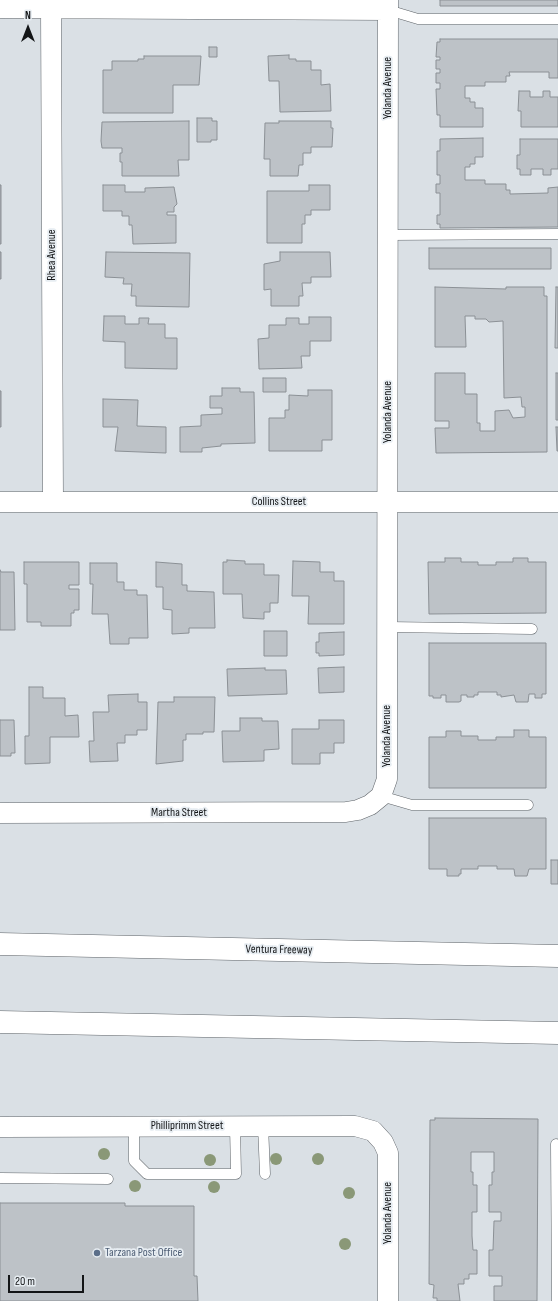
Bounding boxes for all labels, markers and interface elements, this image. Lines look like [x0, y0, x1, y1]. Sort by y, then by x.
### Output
north arrow [8, 8, 48, 48]
text: N [25, 9, 31, 22]
street label: Yolanda Avenue [381, 57, 395, 119]
street label: Rhea Avenue [45, 229, 59, 281]
street label: Yolanda Avenue [381, 381, 395, 443]
street label: Collins Street [252, 495, 306, 509]
street label: Yolanda Avenue [380, 705, 394, 767]
street label: Martha Street [151, 806, 207, 820]
street label: Ventura Freeway [246, 942, 312, 958]
street label: Philliprimm Street [151, 1119, 223, 1133]
street label: Yolanda Avenue [381, 1182, 395, 1244]
place label: Tarzana Post Office [105, 1246, 182, 1260]
marker: Tarzana Post Office [92, 1248, 102, 1258]
scale bar [10, 1267, 86, 1293]
text: 20 m [15, 1274, 35, 1289]

